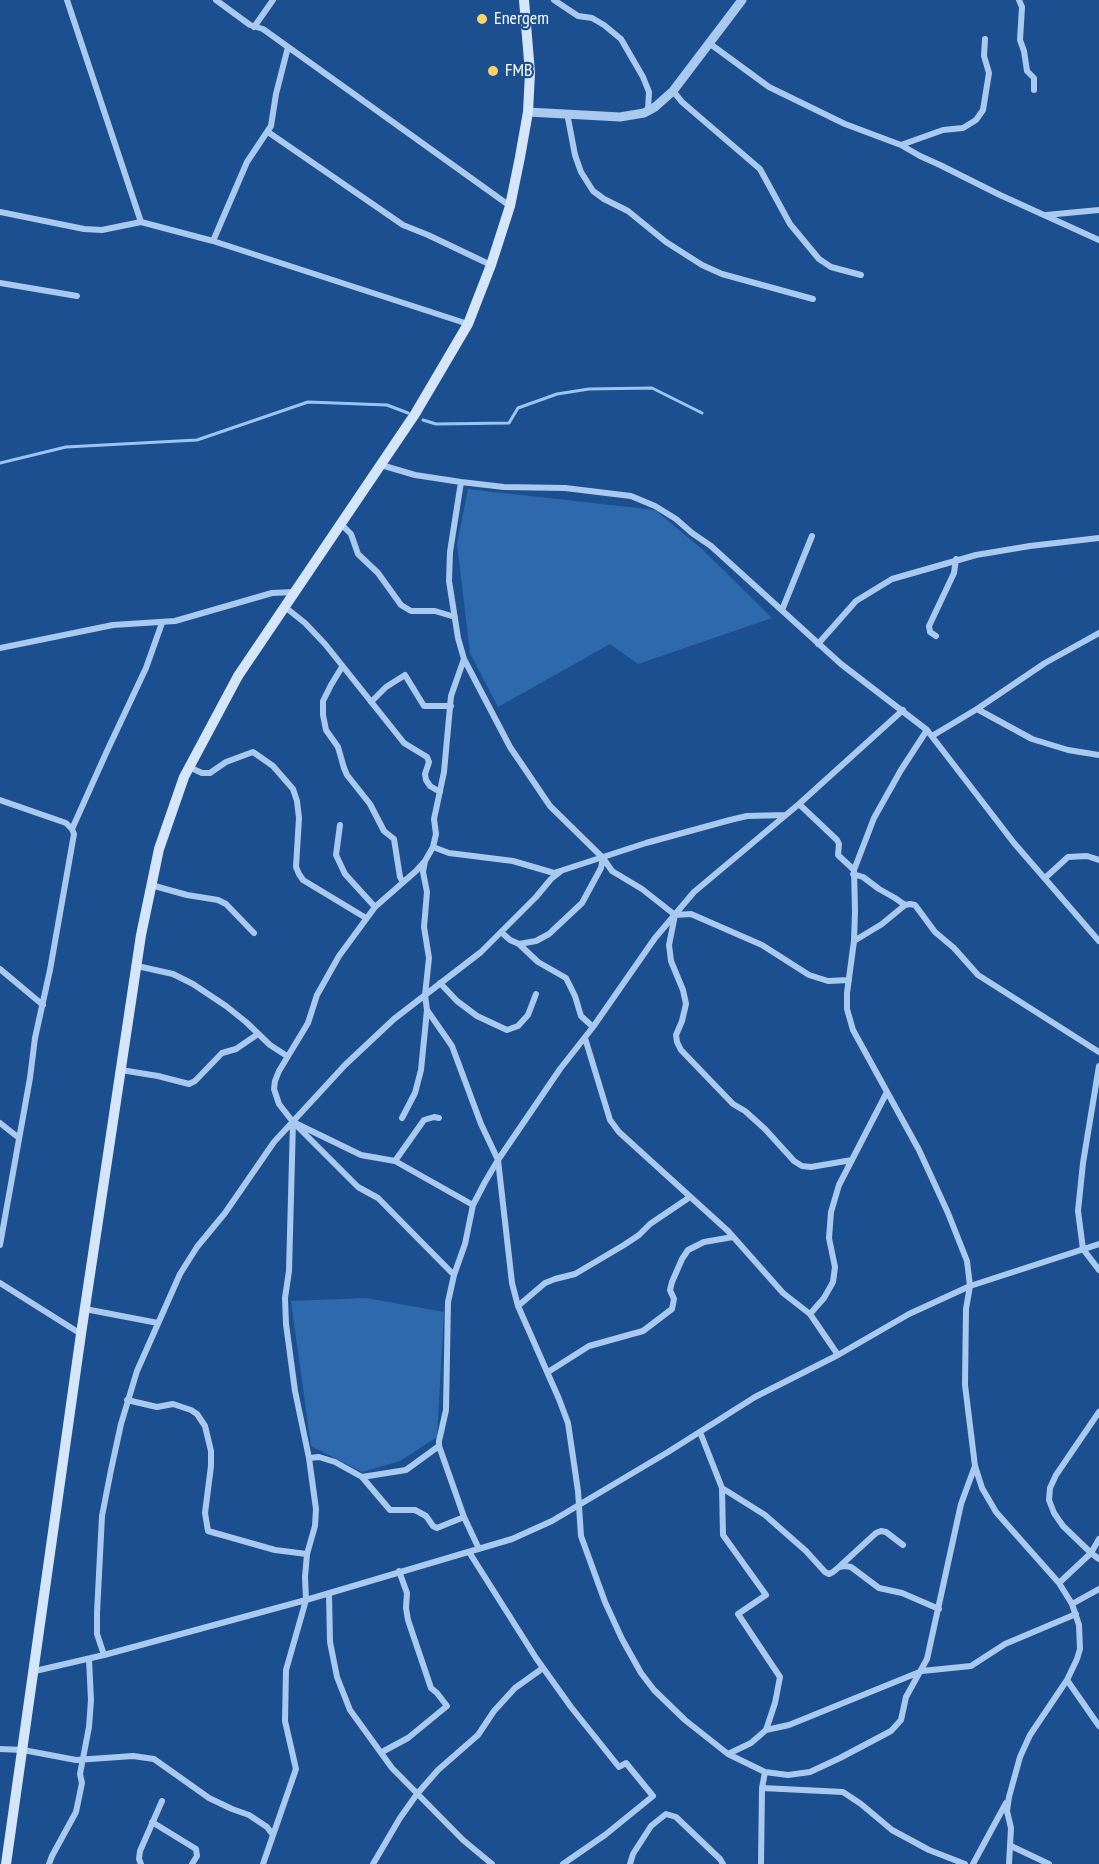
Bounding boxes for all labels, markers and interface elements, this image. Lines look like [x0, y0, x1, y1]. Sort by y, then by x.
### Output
place label: Energem [494, 8, 549, 30]
marker: Energem [475, 12, 489, 26]
place label: FMB [505, 60, 532, 82]
marker: FMB [486, 64, 500, 78]

